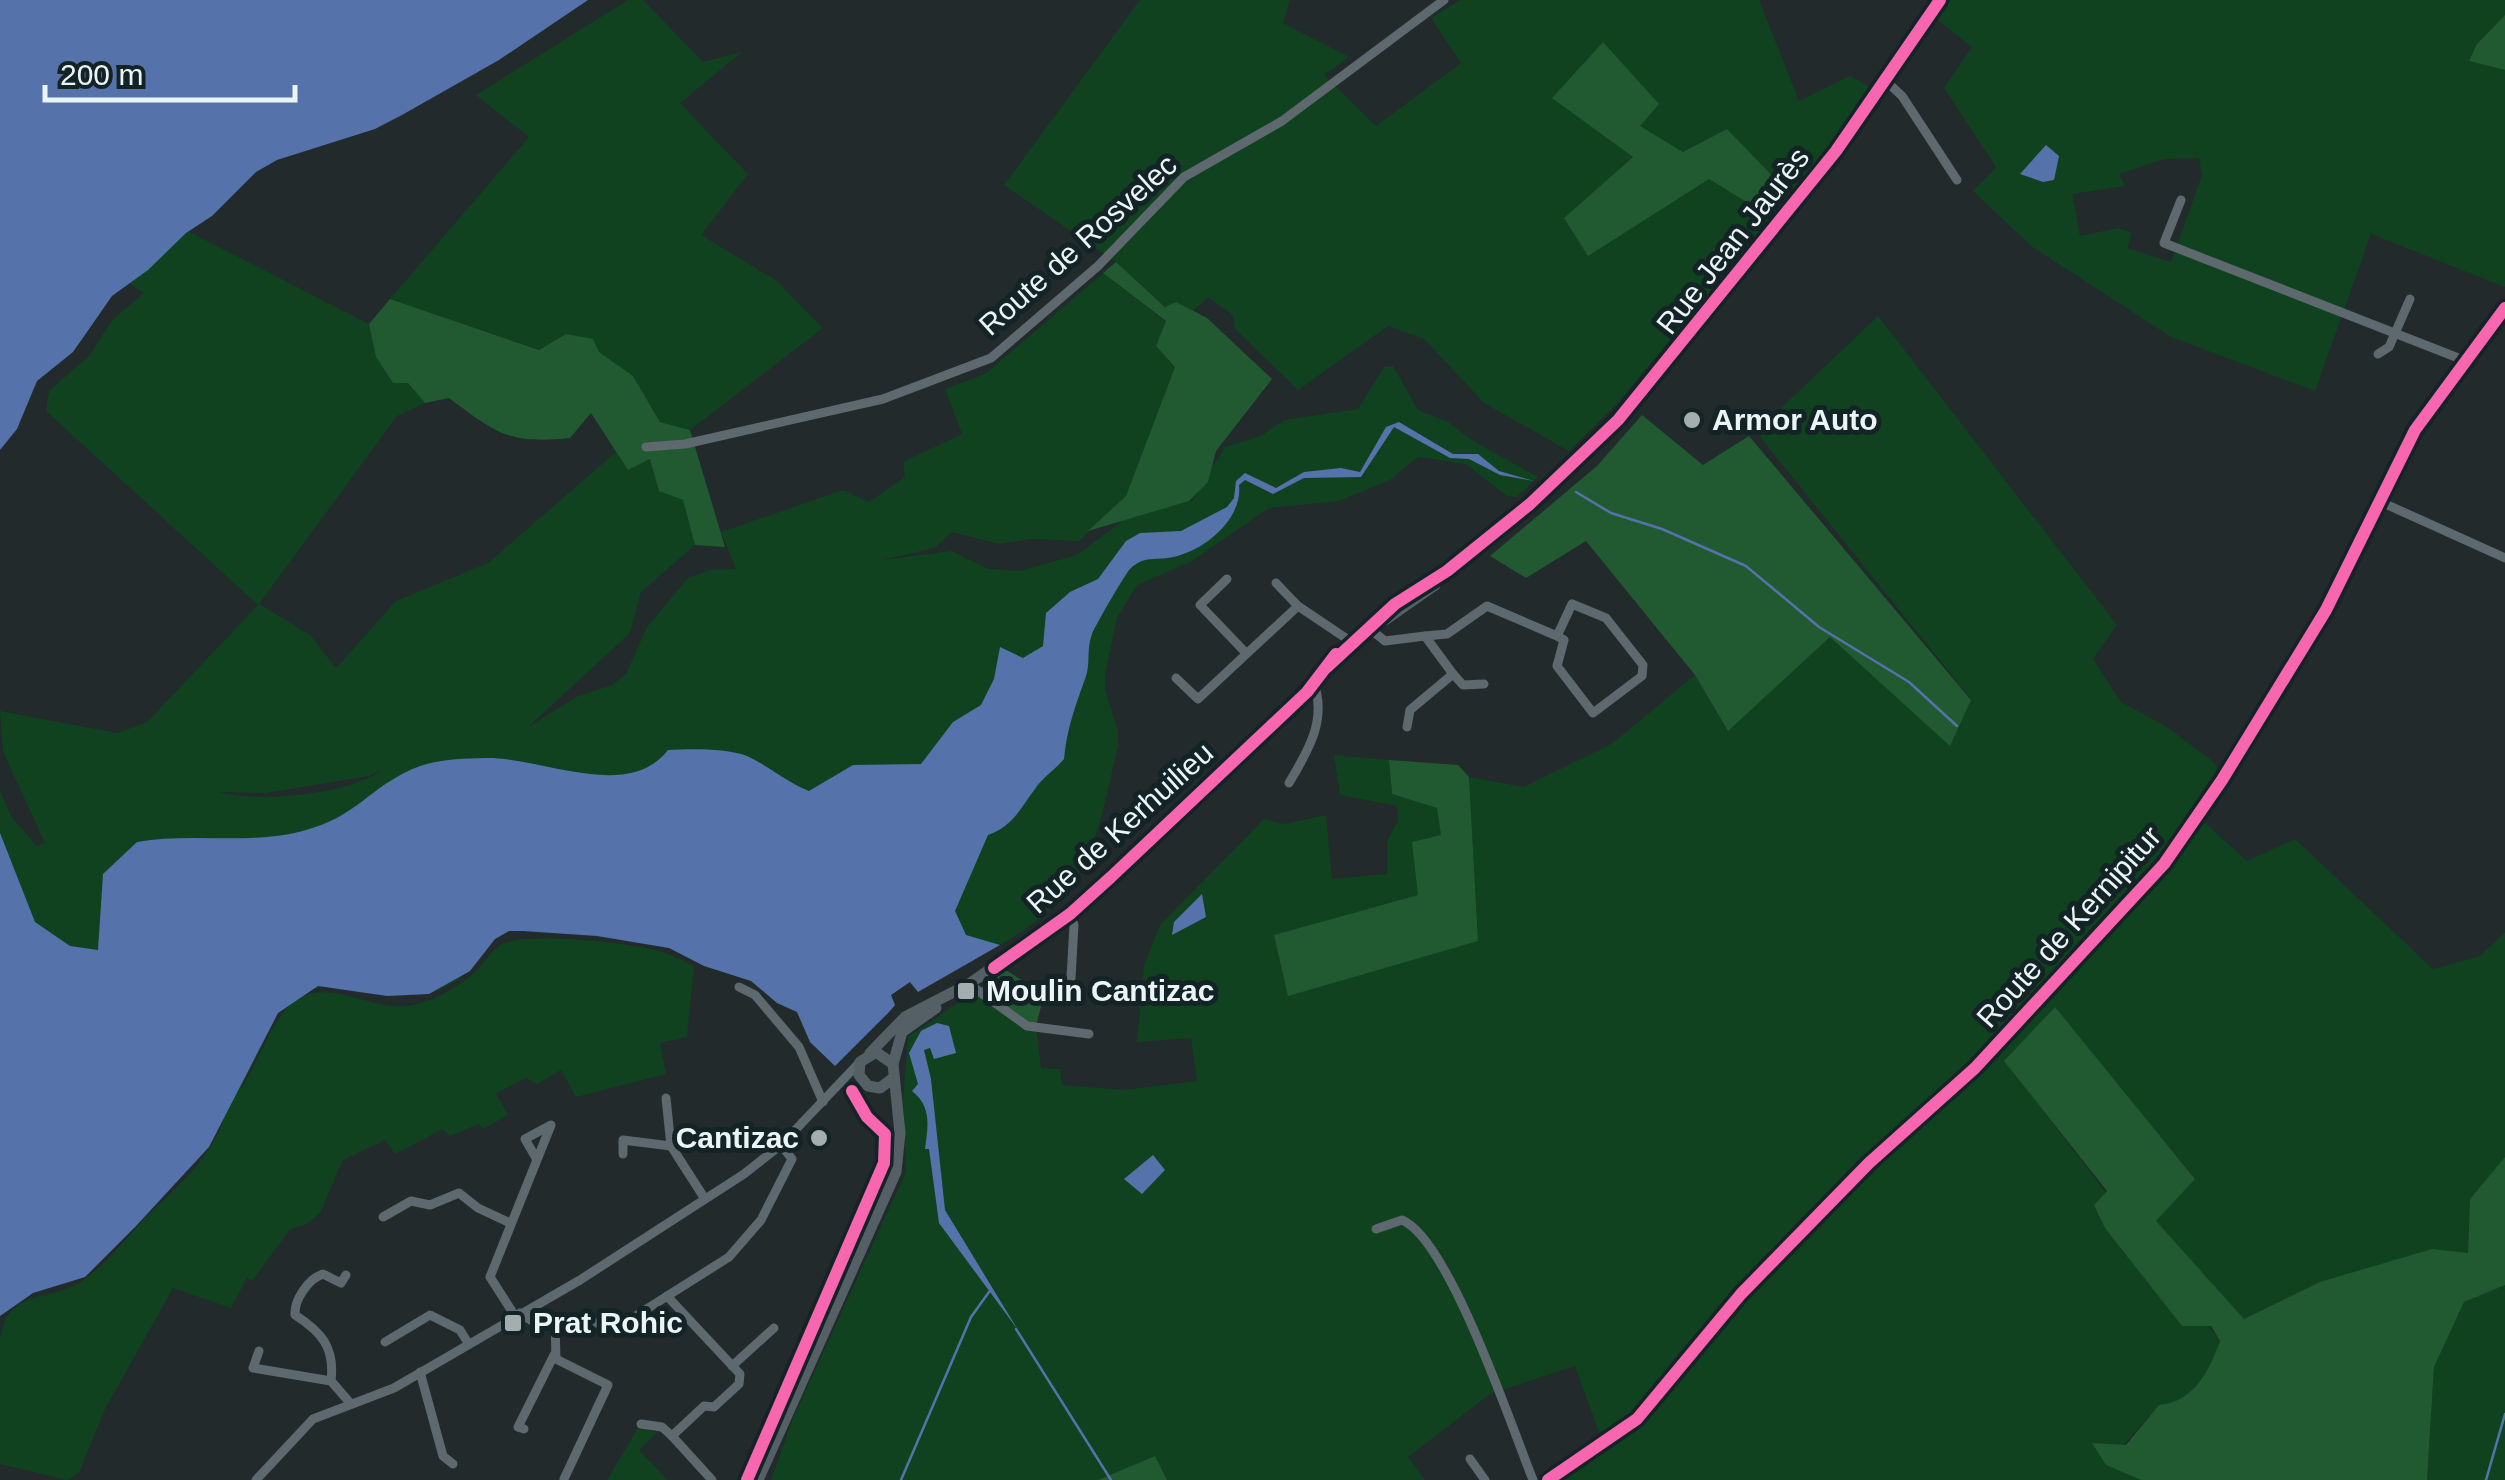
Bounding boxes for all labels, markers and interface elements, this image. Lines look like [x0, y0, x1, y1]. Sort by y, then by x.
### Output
scale bar [45, 40, 295, 102]
text: 200 m [60, 58, 143, 91]
street label: Rue Jean Jaurès [1650, 141, 1815, 340]
street label: Route de Rosvelec [972, 148, 1183, 342]
place label: Armor Auto [1712, 403, 1878, 436]
marker: Armor Auto [1681, 409, 1703, 431]
street label: Rue de Kerhuilieu [1020, 736, 1219, 920]
street label: Route de Kernipitur [1970, 820, 2167, 1034]
place label: Moulin Cantizac [986, 974, 1214, 1007]
marker: Moulin Cantizac [955, 980, 977, 1002]
place label: Cantizac [676, 1121, 799, 1154]
marker: Cantizac [808, 1127, 830, 1149]
place label: Prat Rohic [533, 1306, 683, 1339]
marker: Prat Rohic [502, 1312, 524, 1334]

